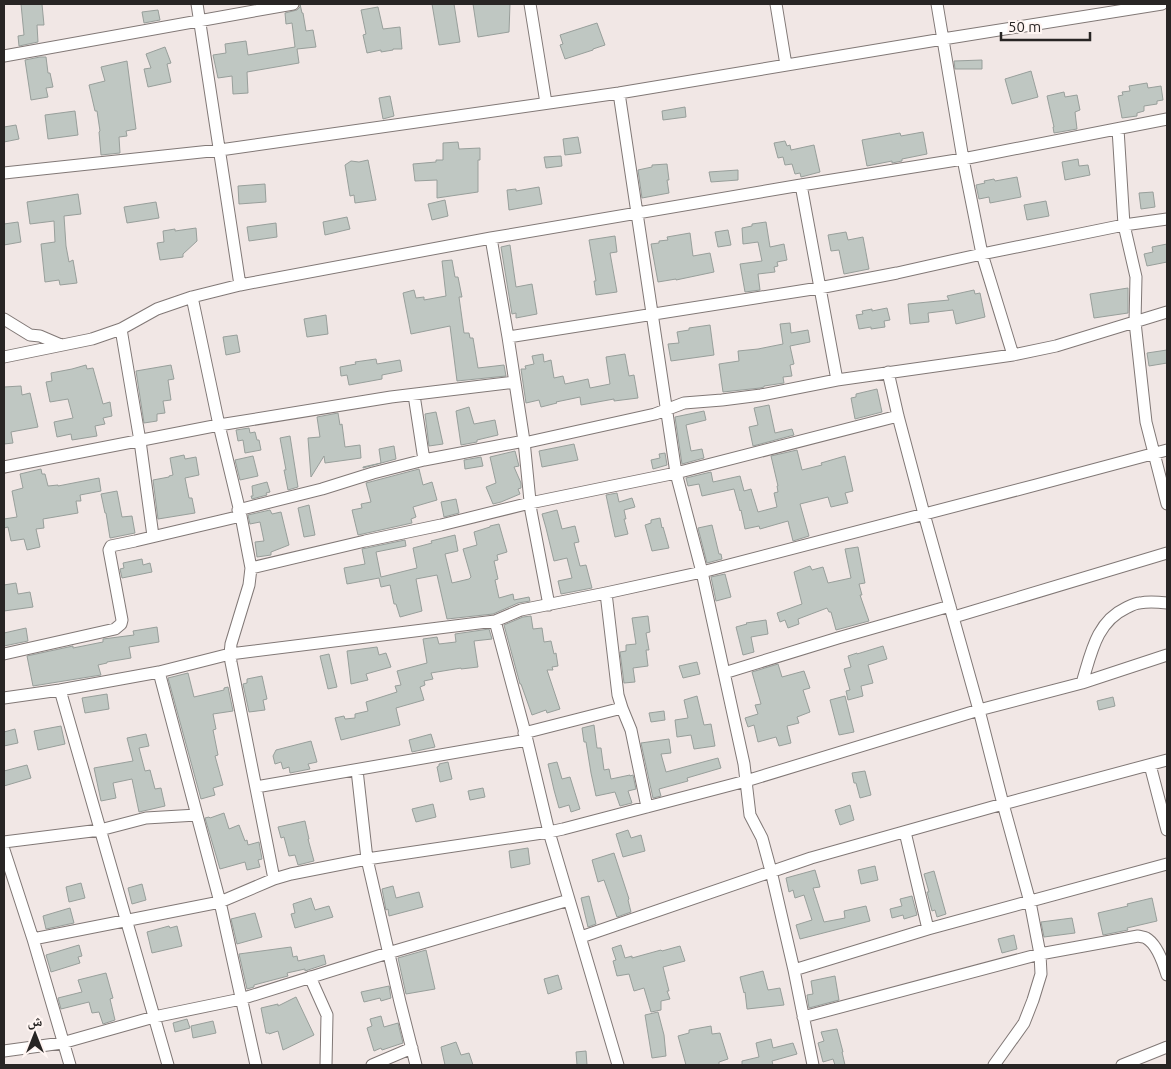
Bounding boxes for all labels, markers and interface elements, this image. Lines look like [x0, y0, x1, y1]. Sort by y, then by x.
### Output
scale bar [1001, 10, 1090, 42]
text: 50 m [1008, 18, 1041, 35]
north arrow [10, 1009, 60, 1059]
text: ش [28, 1013, 43, 1030]

